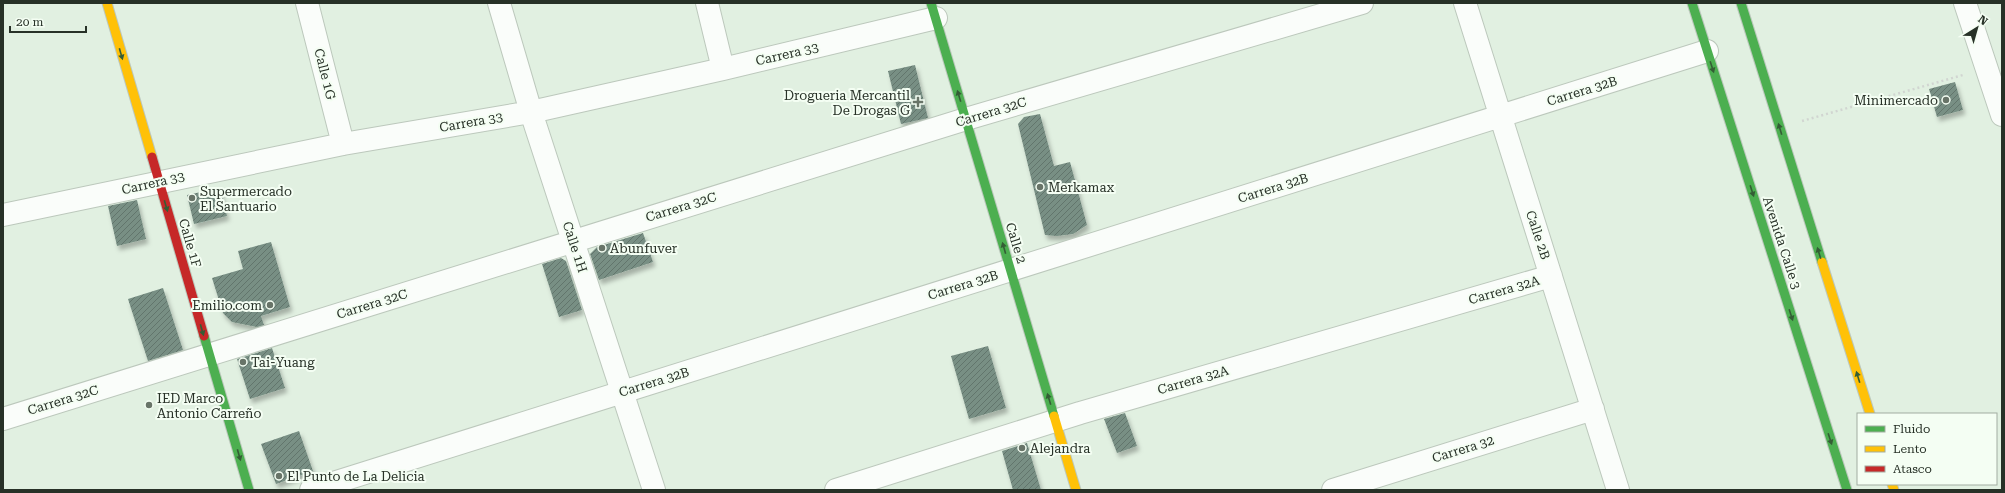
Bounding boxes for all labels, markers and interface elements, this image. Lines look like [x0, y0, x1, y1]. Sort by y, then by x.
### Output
scale bar [10, 8, 86, 34]
north arrow [1957, 8, 1997, 48]
text: N [1975, 13, 1990, 28]
text: 20 m [16, 15, 43, 29]
street label: Carrera 33 [754, 39, 820, 69]
street label: Calle 1G [311, 47, 339, 101]
one-way arrow [118, 48, 124, 60]
one-way arrow [1709, 61, 1715, 73]
street label: Carrera 32B [1545, 73, 1619, 109]
place label: Drogueria Mercantil De Drogas G [784, 88, 910, 118]
one-way arrow [956, 90, 962, 102]
place label: Minimercado [1854, 93, 1938, 108]
street label: Carrera 32C [954, 94, 1028, 130]
marker: Minimercado [1941, 95, 1951, 105]
marker: Drogueria Mercantil De Drogas G [913, 97, 923, 107]
street label: Carrera 33 [438, 109, 504, 135]
one-way arrow [1777, 122, 1783, 134]
street label: Carrera 33 [120, 168, 186, 198]
street label: Carrera 32B [1236, 170, 1310, 206]
place label: Merkamax [1048, 180, 1115, 195]
marker: Merkamax [1035, 182, 1045, 192]
place label: Supermercado El Santuario [200, 184, 292, 214]
one-way arrow [1749, 185, 1755, 197]
street label: Carrera 32C [644, 189, 718, 225]
marker: Supermercado El Santuario [187, 193, 197, 203]
street label: Avenida Calle 3 [1760, 195, 1804, 291]
one-way arrow [163, 200, 169, 212]
street label: Calle 2B [1523, 209, 1553, 262]
street label: Calle 1F [176, 217, 204, 269]
street label: Calle 1H [560, 220, 590, 275]
street label: Calle 2 [1003, 221, 1029, 265]
place label: Abunfuver [610, 241, 678, 256]
one-way arrow [1001, 241, 1007, 253]
marker: Abunfuver [597, 243, 607, 253]
one-way arrow [1816, 246, 1822, 258]
street label: Carrera 32B [926, 267, 1000, 303]
street label: Carrera 32A [1467, 273, 1541, 307]
street label: Carrera 32C [335, 286, 409, 322]
place label: Emilio.com [192, 298, 262, 313]
marker: Emilio.com [265, 300, 275, 310]
one-way arrow [1788, 309, 1794, 321]
one-way arrow [199, 325, 205, 337]
place label: Tai-Yuang [251, 355, 315, 370]
marker: Tai-Yuang [238, 357, 248, 367]
street label: Carrera 32A [1156, 363, 1230, 397]
street label: Carrera 32B [617, 364, 691, 400]
one-way arrow [1855, 370, 1861, 382]
street label: Carrera 32C [26, 382, 100, 418]
place label: IED Marco Antonio Carreño [157, 391, 261, 421]
one-way arrow [1046, 393, 1052, 405]
marker: IED Marco Antonio Carreño [144, 400, 154, 410]
legend [1857, 413, 1997, 485]
text: Fluido [1893, 422, 1930, 436]
street label: Carrera 32 [1430, 432, 1496, 466]
one-way arrow [1827, 433, 1833, 445]
place label: Alejandra [1030, 441, 1090, 456]
text: Lento [1893, 442, 1927, 456]
marker: Alejandra [1017, 443, 1027, 453]
one-way arrow [236, 449, 242, 461]
text: Atasco [1893, 462, 1932, 476]
place label: El Punto de La Delicia [287, 469, 425, 484]
marker: El Punto de La Delicia [274, 471, 284, 481]

